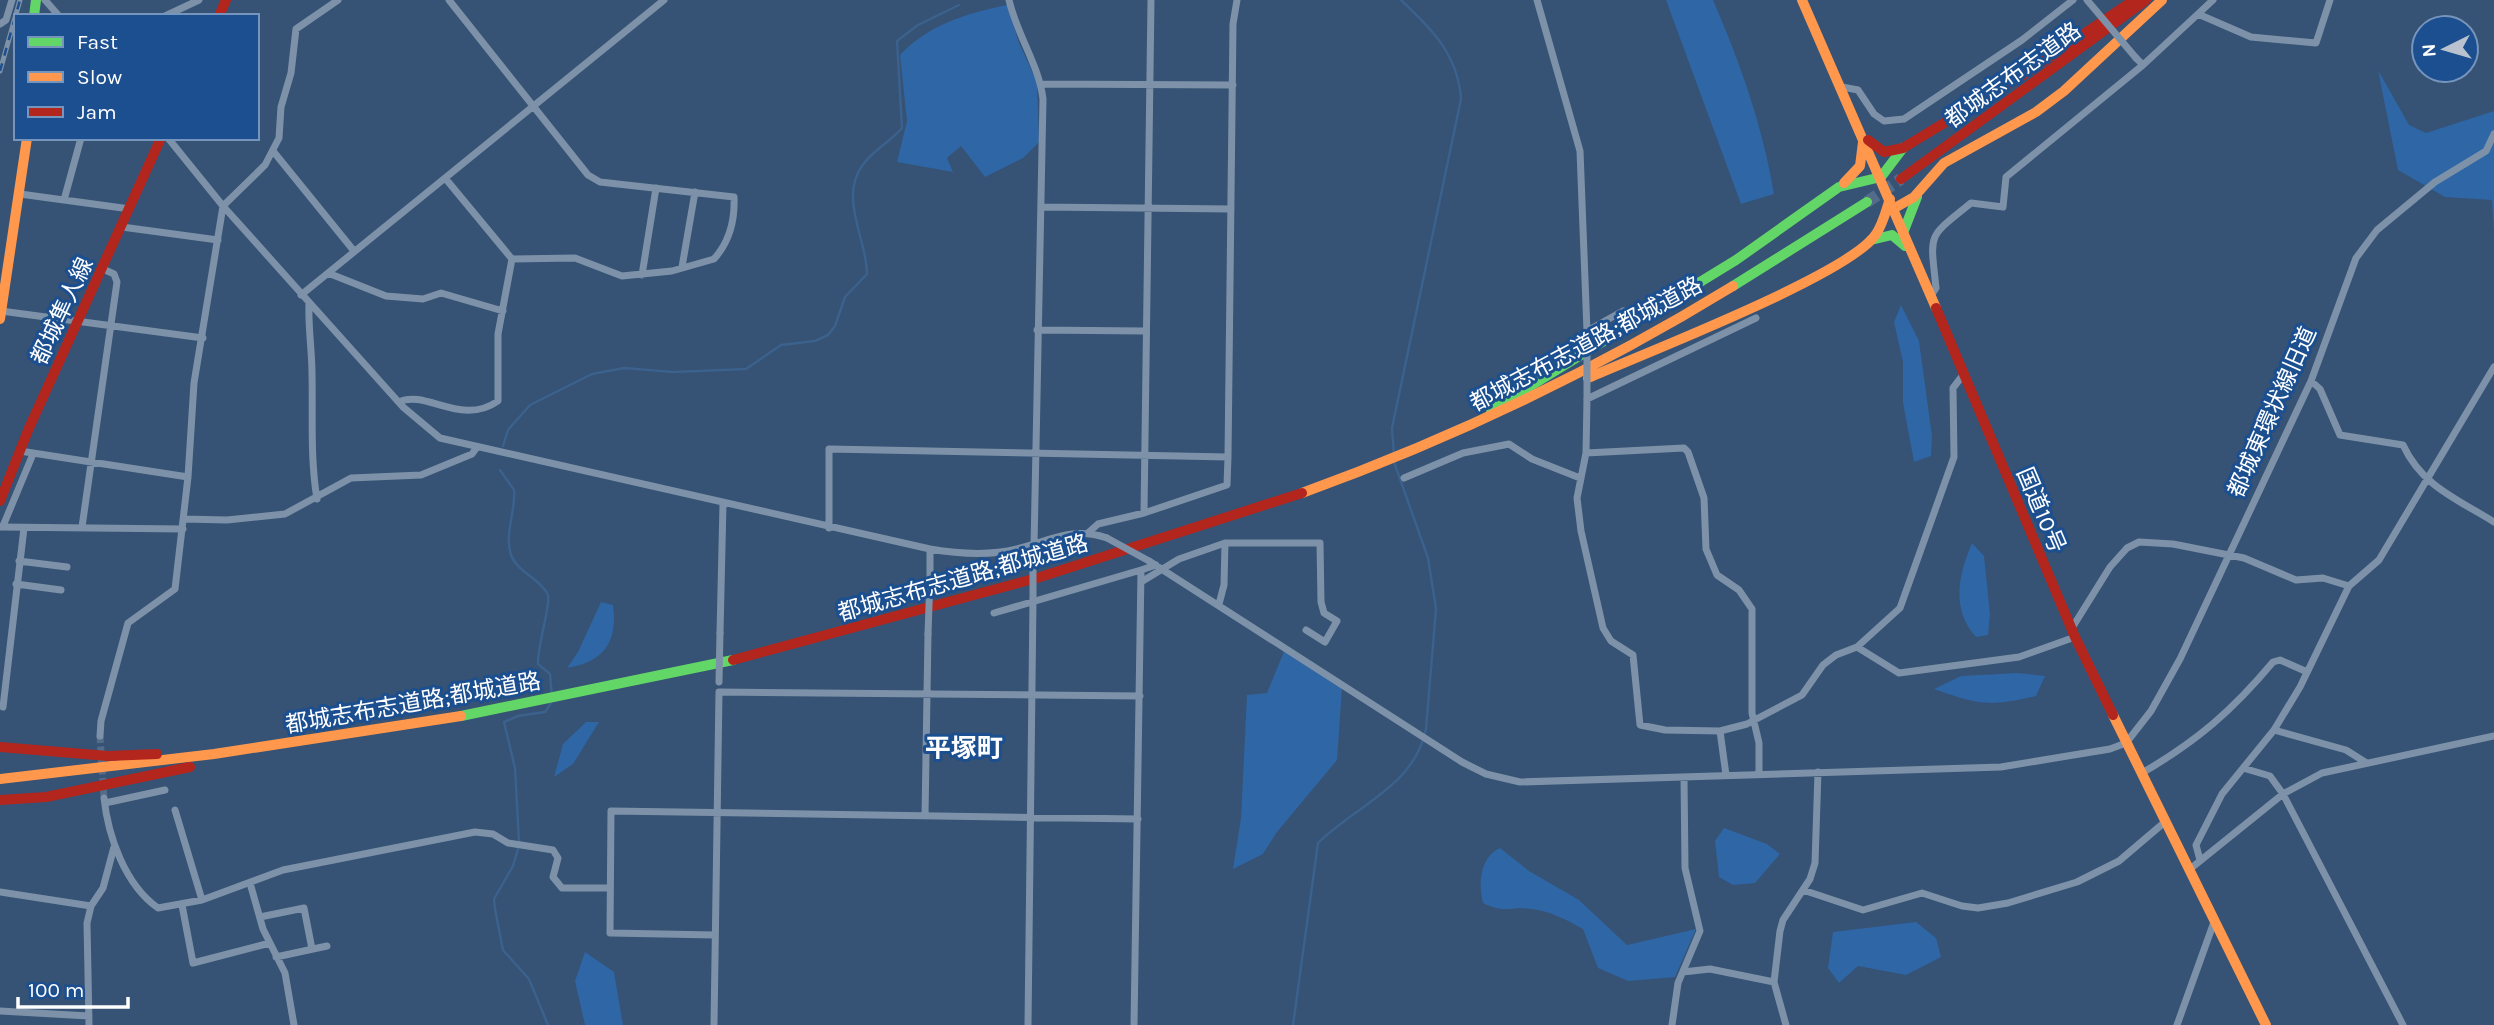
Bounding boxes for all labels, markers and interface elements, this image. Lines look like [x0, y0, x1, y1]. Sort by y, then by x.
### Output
legend [14, 14, 259, 140]
north arrow [2410, 14, 2480, 84]
street label: 都城志布志道路 [1940, 17, 2086, 133]
text: Fast [77, 30, 118, 54]
text: N [2418, 43, 2441, 58]
text: Slow [77, 65, 122, 89]
text: Jam [77, 100, 117, 124]
street label: 都城隼人線 [25, 253, 99, 369]
street label: 都城志布志道路;都城道路 [1465, 271, 1707, 417]
street label: 都城東環状線旧道 [2222, 322, 2322, 502]
street label: 国道10号 [2011, 463, 2071, 557]
street label: 都城志布志道路;都城道路 [835, 529, 1091, 627]
street label: 都城志布志道路;都城道路 [283, 667, 543, 739]
district label: 平塚町 [925, 733, 1003, 764]
scale bar [18, 965, 128, 1009]
text: 100 m [28, 978, 85, 1002]

